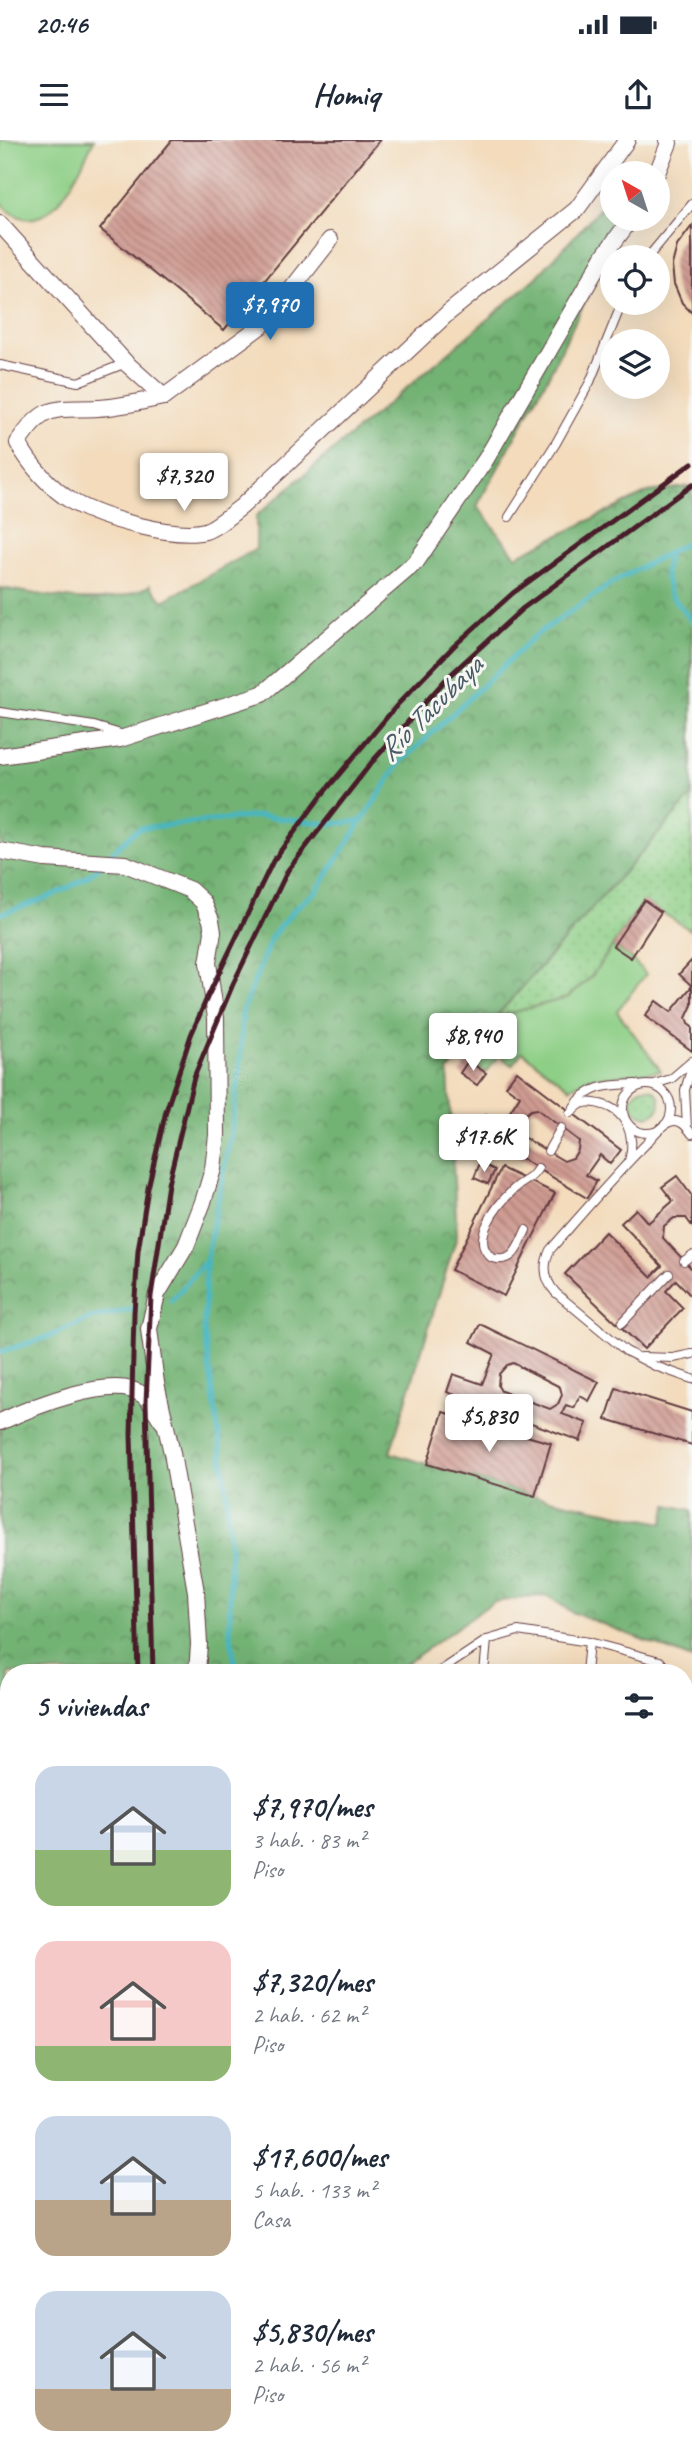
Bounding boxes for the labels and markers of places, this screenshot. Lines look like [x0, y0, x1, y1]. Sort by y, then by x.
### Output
pin: $7,970 [213, 282, 327, 342]
pin: $7,320 [127, 454, 241, 513]
pin: $8,940 [416, 1014, 530, 1073]
pin: $17.6K [427, 1114, 541, 1174]
pin: $5,830 [432, 1394, 546, 1454]

